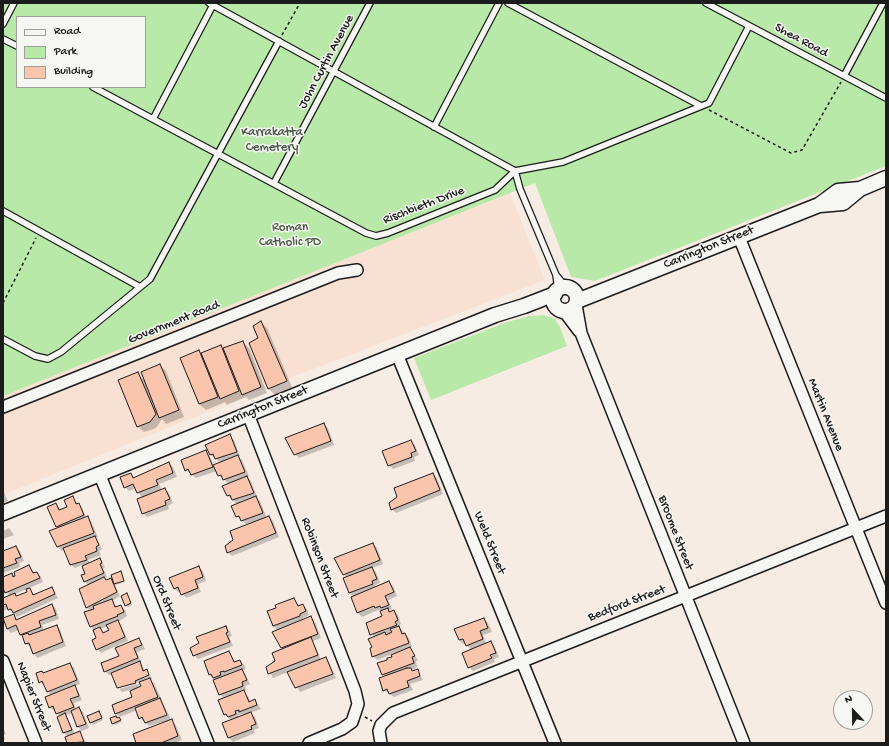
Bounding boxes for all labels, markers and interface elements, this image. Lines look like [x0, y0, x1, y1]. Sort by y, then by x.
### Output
street label: John Curtin Avenue [296, 12, 358, 112]
legend [16, 16, 146, 88]
street label: Shea Road [772, 20, 830, 62]
text: Road [54, 25, 80, 39]
text: Park [54, 45, 77, 59]
text: Building [54, 65, 93, 79]
park label: Karrakatta Cemetery [241, 125, 303, 156]
street label: Rischbieth Drive [381, 183, 467, 229]
park label: Roman Catholic PD [259, 220, 321, 251]
street label: Carrington Street [662, 223, 756, 273]
street label: Government Road [126, 298, 222, 348]
street label: Martin Avenue [803, 376, 847, 454]
street label: Carrington Street [216, 383, 310, 433]
street label: Broome Street [654, 494, 696, 572]
street label: Weld Street [469, 509, 509, 577]
street label: Robinson Street [297, 516, 341, 600]
street label: Ord Street [148, 573, 184, 633]
street label: Bedford Street [586, 582, 668, 626]
street label: Napier Street [12, 660, 54, 734]
north arrow [833, 690, 873, 730]
text: N [843, 693, 854, 707]

